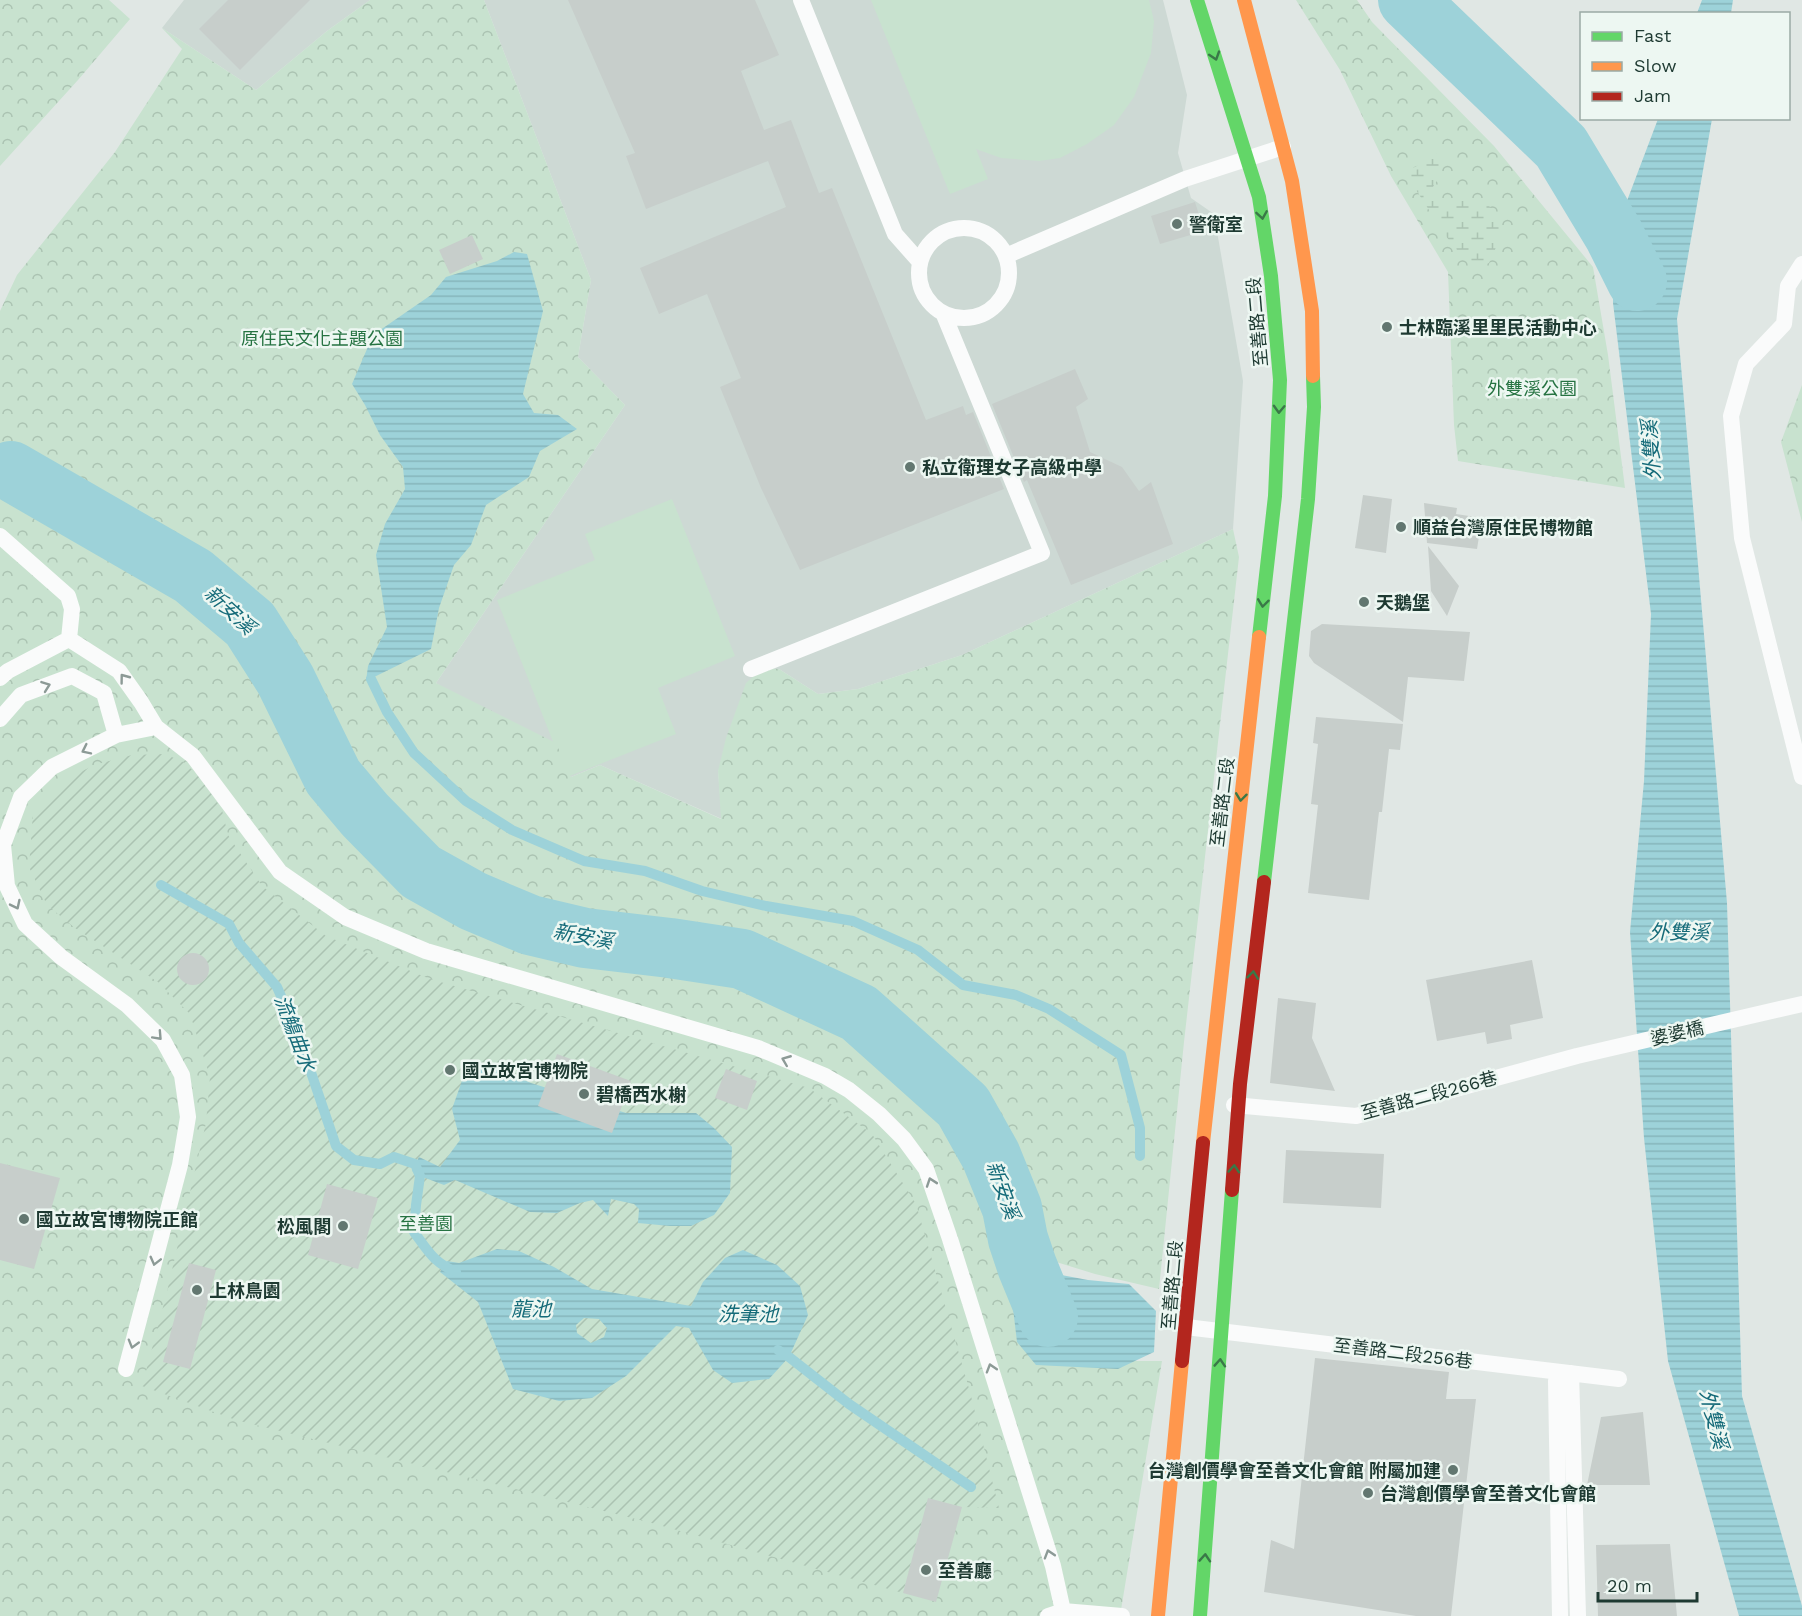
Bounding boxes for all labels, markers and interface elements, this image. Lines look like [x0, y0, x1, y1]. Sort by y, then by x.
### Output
legend [1580, 12, 1790, 120]
text: Fast [1634, 25, 1672, 46]
one-way arrow [1208, 50, 1220, 61]
text: Slow [1634, 55, 1677, 76]
text: Jam [1634, 85, 1671, 106]
one-way arrow [1255, 211, 1267, 220]
place label: 警衛室 [1189, 214, 1243, 235]
marker: 警衛室 [1170, 217, 1184, 231]
street label: 至善路二段 [1243, 276, 1271, 368]
place label: 士林臨溪里里民活動中心 [1399, 317, 1597, 338]
marker: 士林臨溪里里民活動中心 [1380, 320, 1394, 334]
park label: 原住民文化主題公園 [241, 328, 403, 349]
park label: 外雙溪公園 [1487, 378, 1577, 399]
one-way arrow [1273, 405, 1286, 414]
water label: 外雙溪 [1637, 416, 1665, 481]
place label: 私立衛理女子高級中學 [922, 457, 1102, 478]
marker: 私立衛理女子高級中學 [903, 460, 917, 474]
place label: 順益台灣原住民博物館 [1413, 517, 1593, 538]
marker: 順益台灣原住民博物館 [1394, 520, 1408, 534]
water label: 新安溪 [200, 581, 262, 641]
place label: 天鵝堡 [1376, 592, 1430, 613]
marker: 天鵝堡 [1357, 595, 1371, 609]
one-way arrow [1257, 599, 1270, 608]
one-way arrow [120, 674, 131, 685]
one-way arrow [40, 681, 51, 693]
one-way arrow [82, 743, 93, 754]
street label: 至善路二段 [1206, 756, 1238, 848]
one-way arrow [1235, 793, 1248, 802]
one-way arrow [9, 898, 21, 909]
water label: 新安溪 [551, 918, 618, 954]
water label: 外雙溪 [1649, 920, 1712, 944]
one-way arrow [1246, 970, 1258, 979]
water label: 流觴曲水 [269, 991, 321, 1076]
street label: 婆婆橋 [1648, 1017, 1706, 1049]
one-way arrow [151, 1029, 162, 1039]
one-way arrow [781, 1055, 792, 1067]
place label: 國立故宮博物院 [462, 1060, 588, 1081]
marker: 國立故宮博物院 [443, 1063, 457, 1077]
street label: 至善路二段266巷 [1358, 1067, 1500, 1123]
place label: 碧橋西水榭 [596, 1084, 686, 1105]
marker: 碧橋西水榭 [577, 1087, 591, 1101]
water label: 新安溪 [981, 1158, 1026, 1225]
one-way arrow [1227, 1164, 1240, 1173]
one-way arrow [925, 1177, 938, 1188]
place label: 國立故宮博物院正館 [36, 1209, 198, 1230]
marker: 國立故宮博物院正館 [17, 1212, 31, 1226]
park label: 至善園 [399, 1213, 453, 1234]
place label: 松風閣 [277, 1216, 331, 1237]
marker: 松風閣 [336, 1219, 350, 1233]
street label: 至善路二段 [1158, 1239, 1186, 1331]
one-way arrow [149, 1256, 162, 1266]
place label: 上林鳥園 [209, 1280, 281, 1301]
marker: 上林鳥園 [190, 1283, 204, 1297]
water label: 龍池 [511, 1297, 553, 1321]
water label: 洗筆池 [718, 1302, 780, 1326]
street label: 至善路二段256巷 [1332, 1334, 1474, 1372]
one-way arrow [128, 1339, 141, 1349]
one-way arrow [1213, 1359, 1226, 1368]
one-way arrow [986, 1363, 998, 1374]
water label: 外雙溪 [1695, 1387, 1734, 1454]
place label: 台灣創價學會至善文化會館 附屬加建 [1148, 1460, 1441, 1481]
marker: 台灣創價學會至善文化會館 附屬加建 [1446, 1463, 1460, 1477]
place label: 台灣創價學會至善文化會館 [1380, 1483, 1596, 1504]
marker: 台灣創價學會至善文化會館 [1361, 1486, 1375, 1500]
one-way arrow [1044, 1549, 1057, 1560]
one-way arrow [1198, 1553, 1211, 1562]
place label: 至善廳 [938, 1560, 992, 1581]
marker: 至善廳 [919, 1563, 933, 1577]
scale bar [1598, 1565, 1697, 1603]
text: 20 m [1607, 1575, 1652, 1596]

